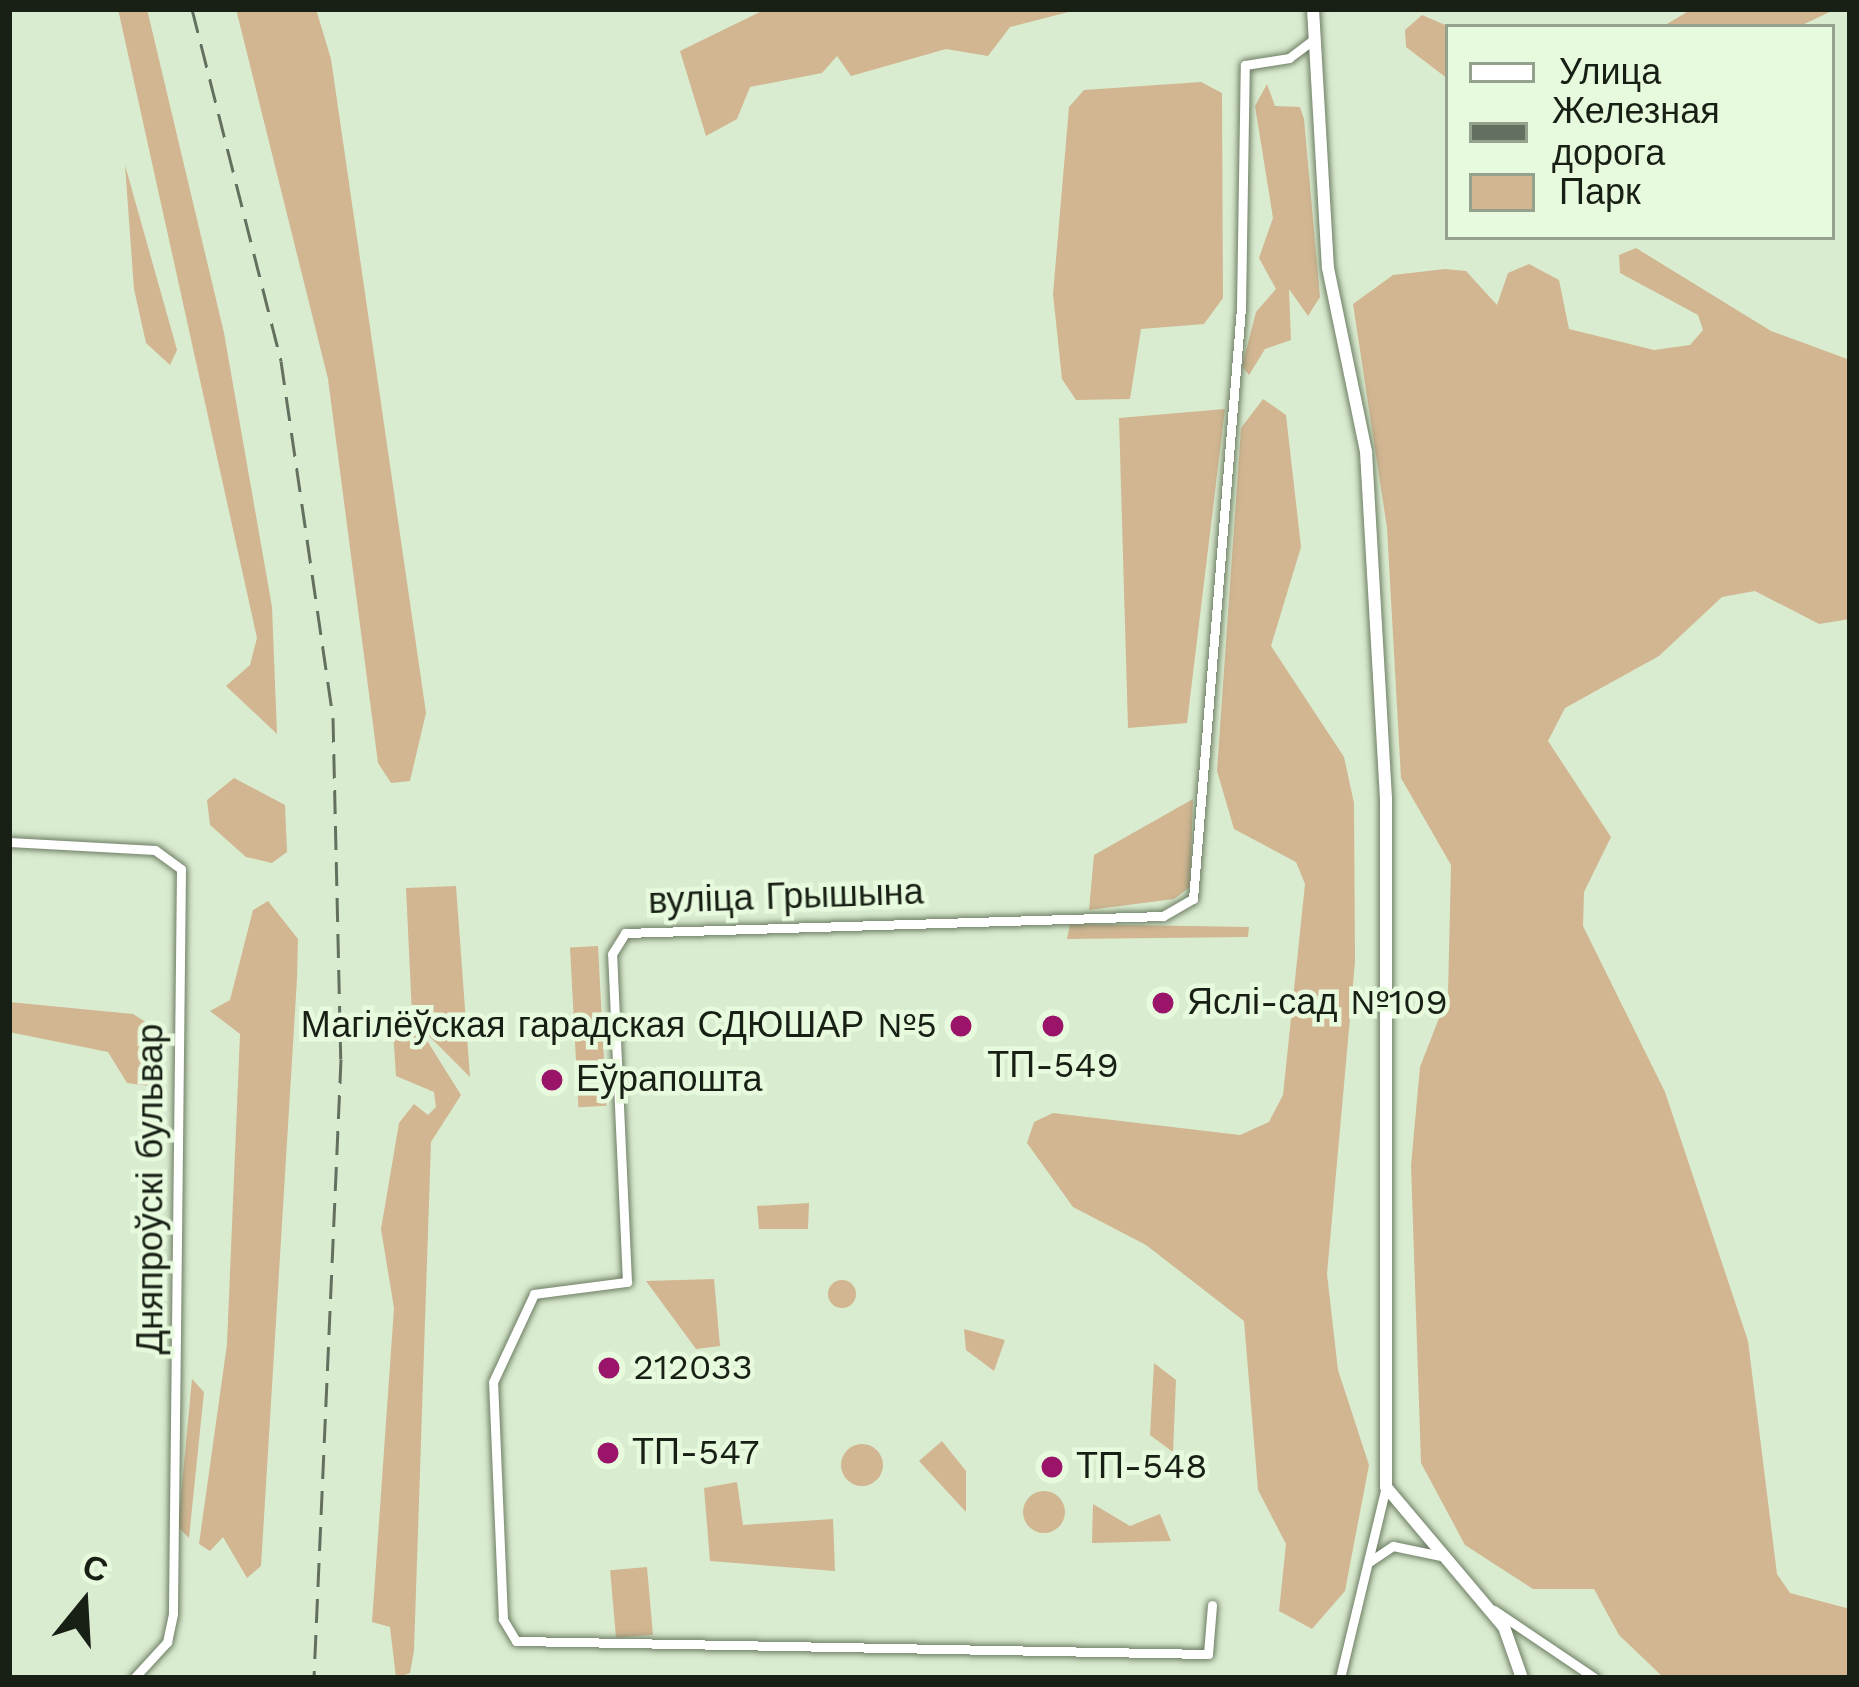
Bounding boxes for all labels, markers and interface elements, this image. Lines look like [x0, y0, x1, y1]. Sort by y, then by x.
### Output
legend [1445, 24, 1835, 240]
text: Улица [1559, 51, 1661, 93]
text: Железная дорога [1552, 90, 1720, 174]
text: Парк [1559, 171, 1641, 213]
street label: вуліца Грышына [648, 871, 924, 923]
place label: Яслі-сад №109 [1187, 981, 1448, 1025]
marker: Яслі-сад №109 [1150, 990, 1176, 1016]
place label: Магілёўская гарадская СДЮШАР №5 [301, 1004, 937, 1048]
marker: Магілёўская гарадская СДЮШАР №5 [948, 1013, 974, 1039]
marker: ТП-549 [1040, 1013, 1066, 1039]
street label: Дняпроўскі бульвар [129, 1024, 173, 1354]
place label: ТП-549 [987, 1044, 1119, 1088]
place label: Еўрапошта [576, 1058, 763, 1102]
marker: Еўрапошта [539, 1067, 565, 1093]
place label: 212033 [633, 1346, 753, 1390]
marker: 212033 [596, 1355, 622, 1381]
place label: ТП-547 [632, 1431, 760, 1475]
marker: ТП-547 [595, 1440, 621, 1466]
place label: ТП-548 [1076, 1445, 1207, 1489]
marker: ТП-548 [1039, 1454, 1065, 1480]
north arrow [24, 1543, 144, 1663]
text: С [78, 1546, 113, 1591]

